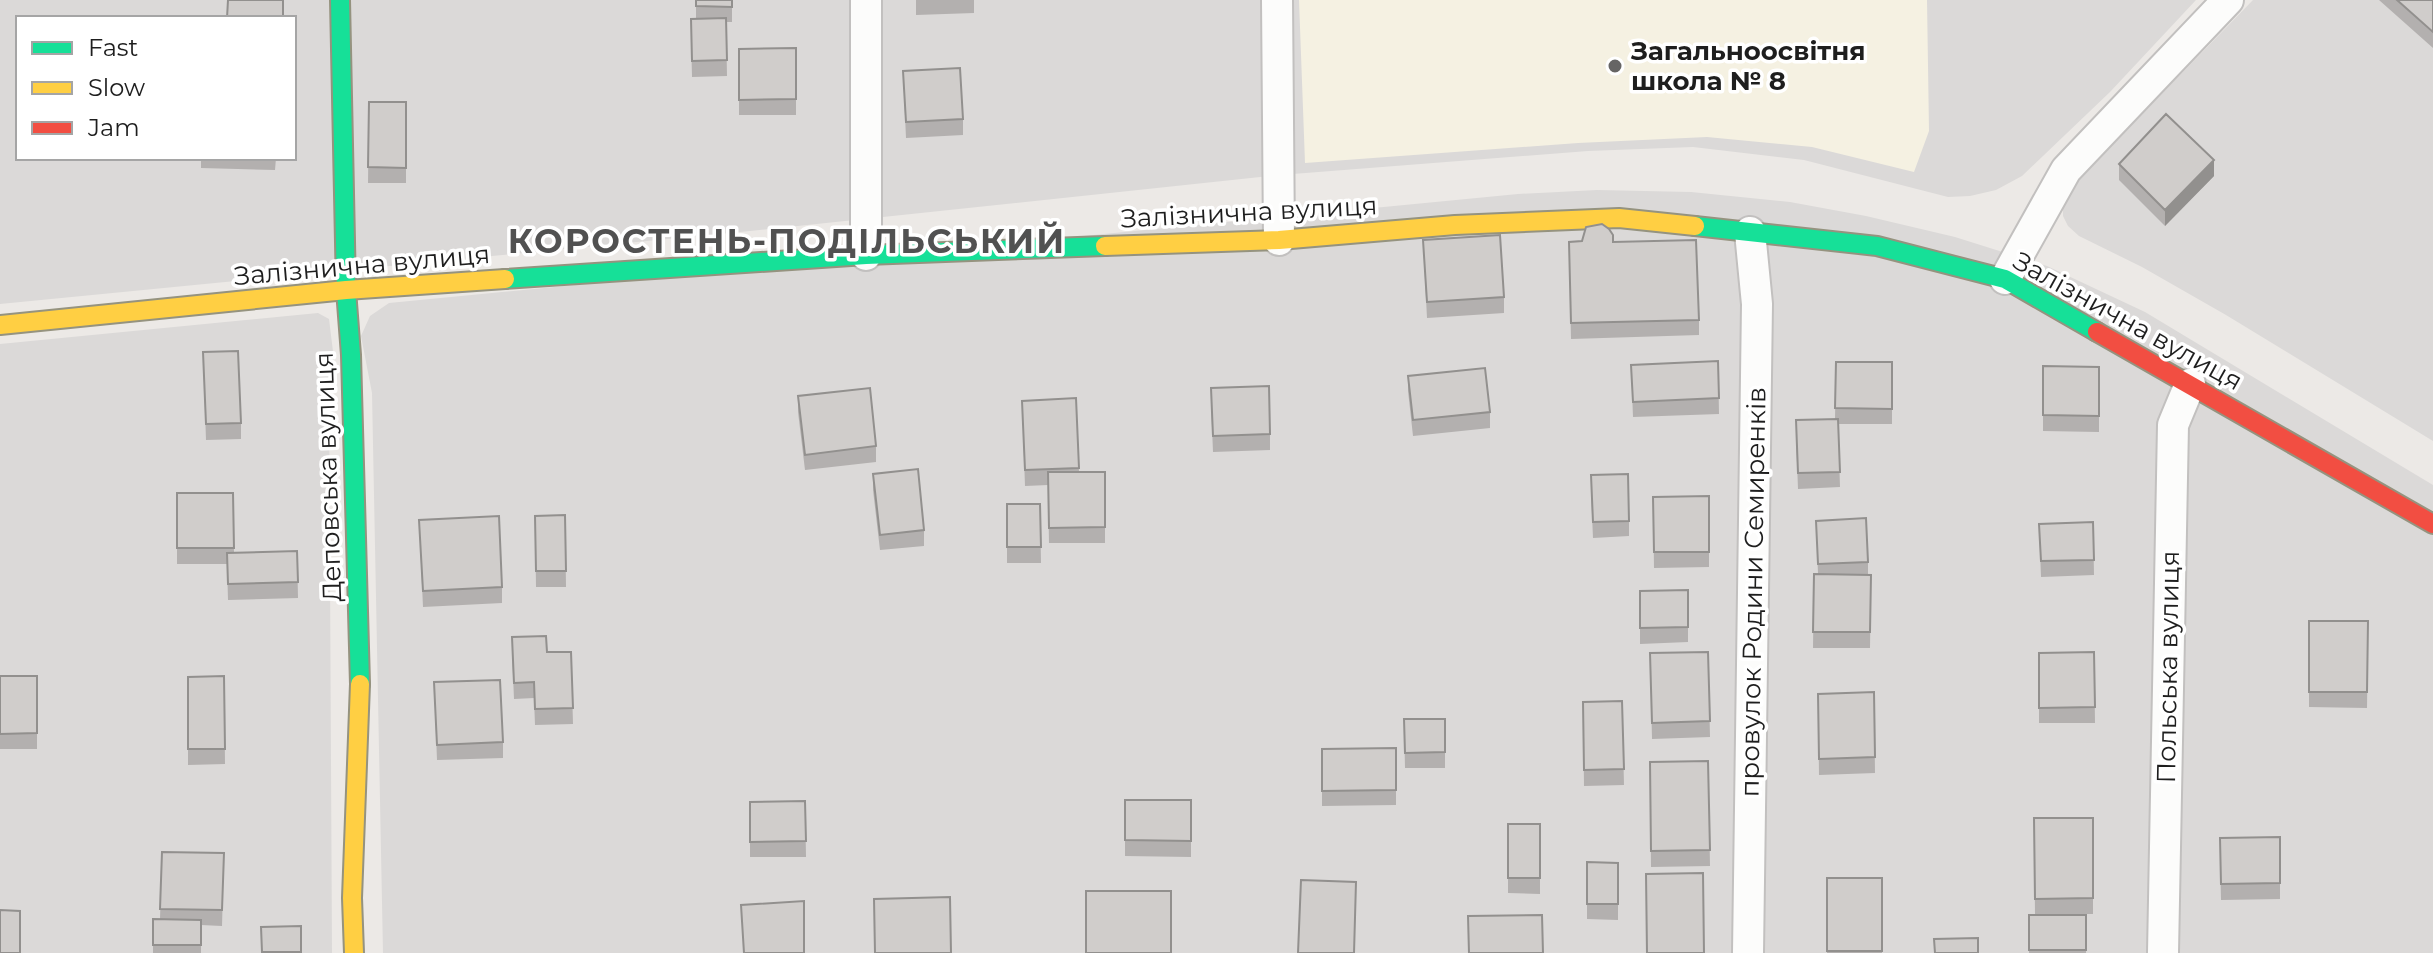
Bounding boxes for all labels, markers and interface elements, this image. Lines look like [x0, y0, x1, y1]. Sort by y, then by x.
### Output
legend [16, 16, 296, 160]
text: Fast [88, 33, 139, 62]
place label: Загальноосвітня школа № 8 [1630, 35, 1866, 97]
marker: Загальноосвітня школа № 8 [1606, 57, 1624, 75]
text: Slow [88, 73, 145, 102]
text: Jam [87, 113, 140, 142]
street label: Залізнична вулиця [1120, 189, 1378, 235]
district label: КОРОСТЕНЬ-ПОДІЛЬСЬКИЙ [508, 220, 1066, 262]
street label: Залізнична вулиця [233, 238, 491, 292]
street label: Залізнична вулиця [2008, 245, 2248, 397]
street label: Деповська вулиця [308, 352, 348, 602]
street label: провулок Родини Семиренків [1733, 387, 1773, 797]
street label: Польська вулиця [2150, 550, 2186, 784]

